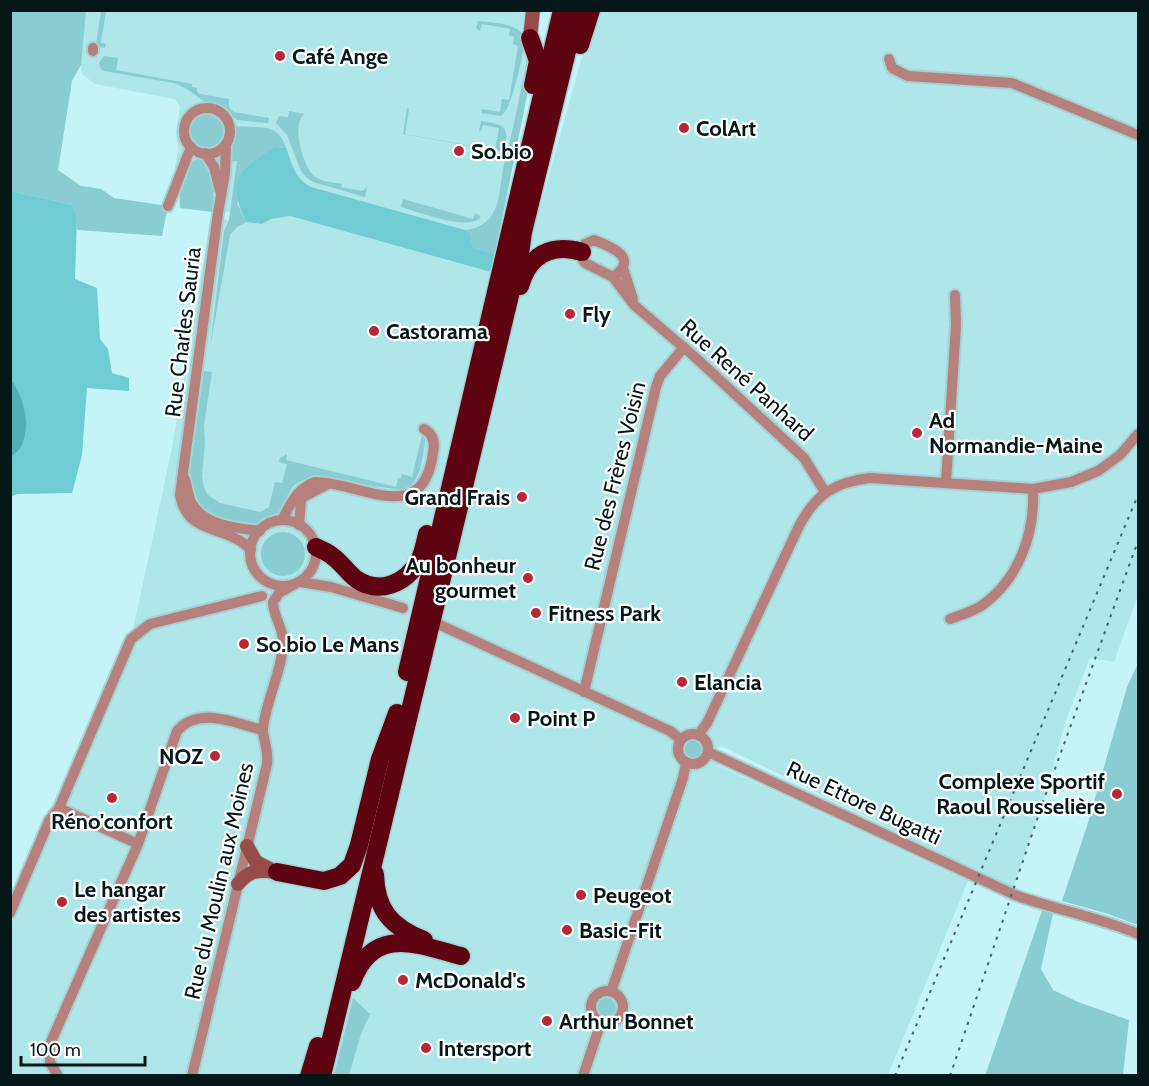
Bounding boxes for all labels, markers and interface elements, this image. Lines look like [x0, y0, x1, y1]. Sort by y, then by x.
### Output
place label: Café Ange [292, 43, 388, 70]
marker: Café Ange [273, 49, 287, 63]
place label: ColArt [696, 115, 757, 142]
marker: ColArt [677, 121, 691, 135]
place label: So.bio [471, 138, 532, 165]
marker: So.bio [452, 144, 466, 158]
street label: Rue Charles Sauria [159, 245, 207, 419]
place label: Fly [582, 301, 611, 328]
marker: Fly [563, 307, 577, 321]
street label: Rue René Panhard [675, 313, 819, 447]
place label: Castorama [386, 318, 488, 345]
marker: Castorama [367, 324, 381, 338]
street label: Rue des Frères Voisin [578, 379, 652, 573]
place label: Ad Normandie-Maine [929, 407, 1103, 459]
marker: Ad Normandie-Maine [910, 426, 924, 440]
place label: Grand Frais [404, 484, 510, 511]
marker: Grand Frais [515, 490, 529, 504]
place label: Au bonheur gourmet [405, 552, 517, 604]
marker: Au bonheur gourmet [521, 571, 535, 585]
place label: Fitness Park [548, 600, 661, 627]
marker: Fitness Park [529, 606, 543, 620]
place label: So.bio Le Mans [256, 631, 399, 658]
marker: So.bio Le Mans [237, 637, 251, 651]
place label: Elancia [694, 669, 762, 696]
marker: Elancia [675, 675, 689, 689]
place label: Point P [527, 705, 595, 732]
marker: Point P [508, 711, 522, 725]
place label: NOZ [159, 743, 203, 770]
marker: NOZ [208, 749, 222, 763]
street label: Rue Ettore Bugatti [782, 755, 946, 851]
street label: Rue du Moulin aux Moines [179, 760, 259, 1002]
place label: Complexe Sportif Raoul Rousselière [936, 768, 1106, 820]
marker: Complexe Sportif Raoul Rousselière [1110, 787, 1124, 801]
marker: Réno'confort [105, 791, 119, 805]
place label: Réno'confort [51, 808, 173, 835]
place label: Le hangar des artistes [74, 876, 181, 928]
place label: Peugeot [593, 882, 672, 909]
marker: Peugeot [574, 888, 588, 902]
marker: Le hangar des artistes [55, 895, 69, 909]
place label: Basic-Fit [579, 917, 662, 944]
marker: Basic-Fit [560, 923, 574, 937]
place label: McDonald's [415, 967, 526, 994]
marker: McDonald's [396, 973, 410, 987]
place label: Arthur Bonnet [559, 1008, 694, 1035]
marker: Arthur Bonnet [540, 1014, 554, 1028]
scale bar [21, 1029, 146, 1067]
place label: Intersport [438, 1035, 532, 1062]
text: 100 m [30, 1039, 81, 1061]
marker: Intersport [419, 1041, 433, 1055]

